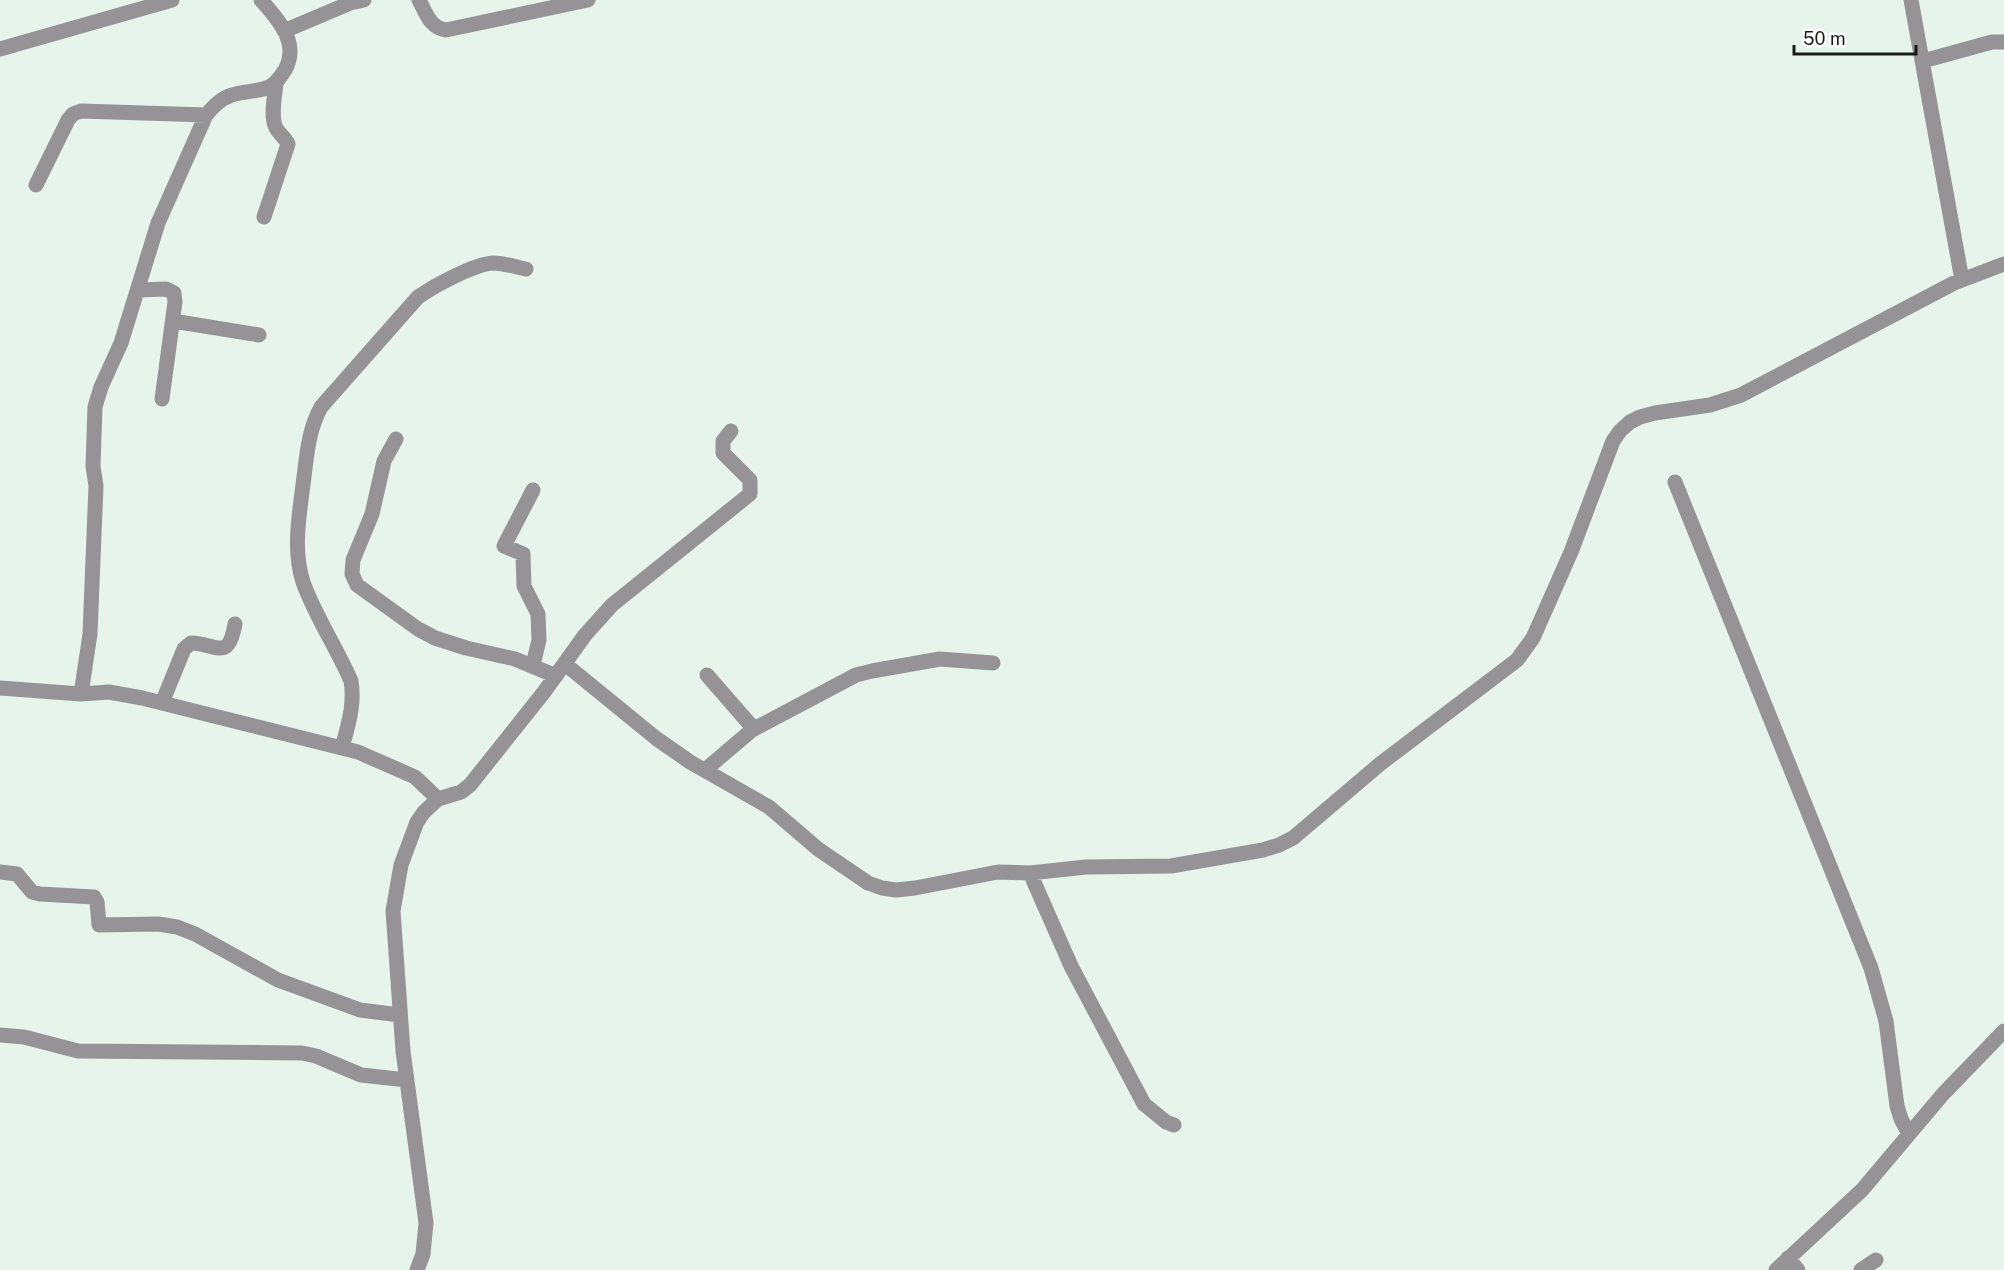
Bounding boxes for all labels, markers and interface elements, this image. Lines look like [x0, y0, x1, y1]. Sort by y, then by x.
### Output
scale bar [1794, 18, 1916, 56]
text: 50 m [1803, 28, 1846, 49]

